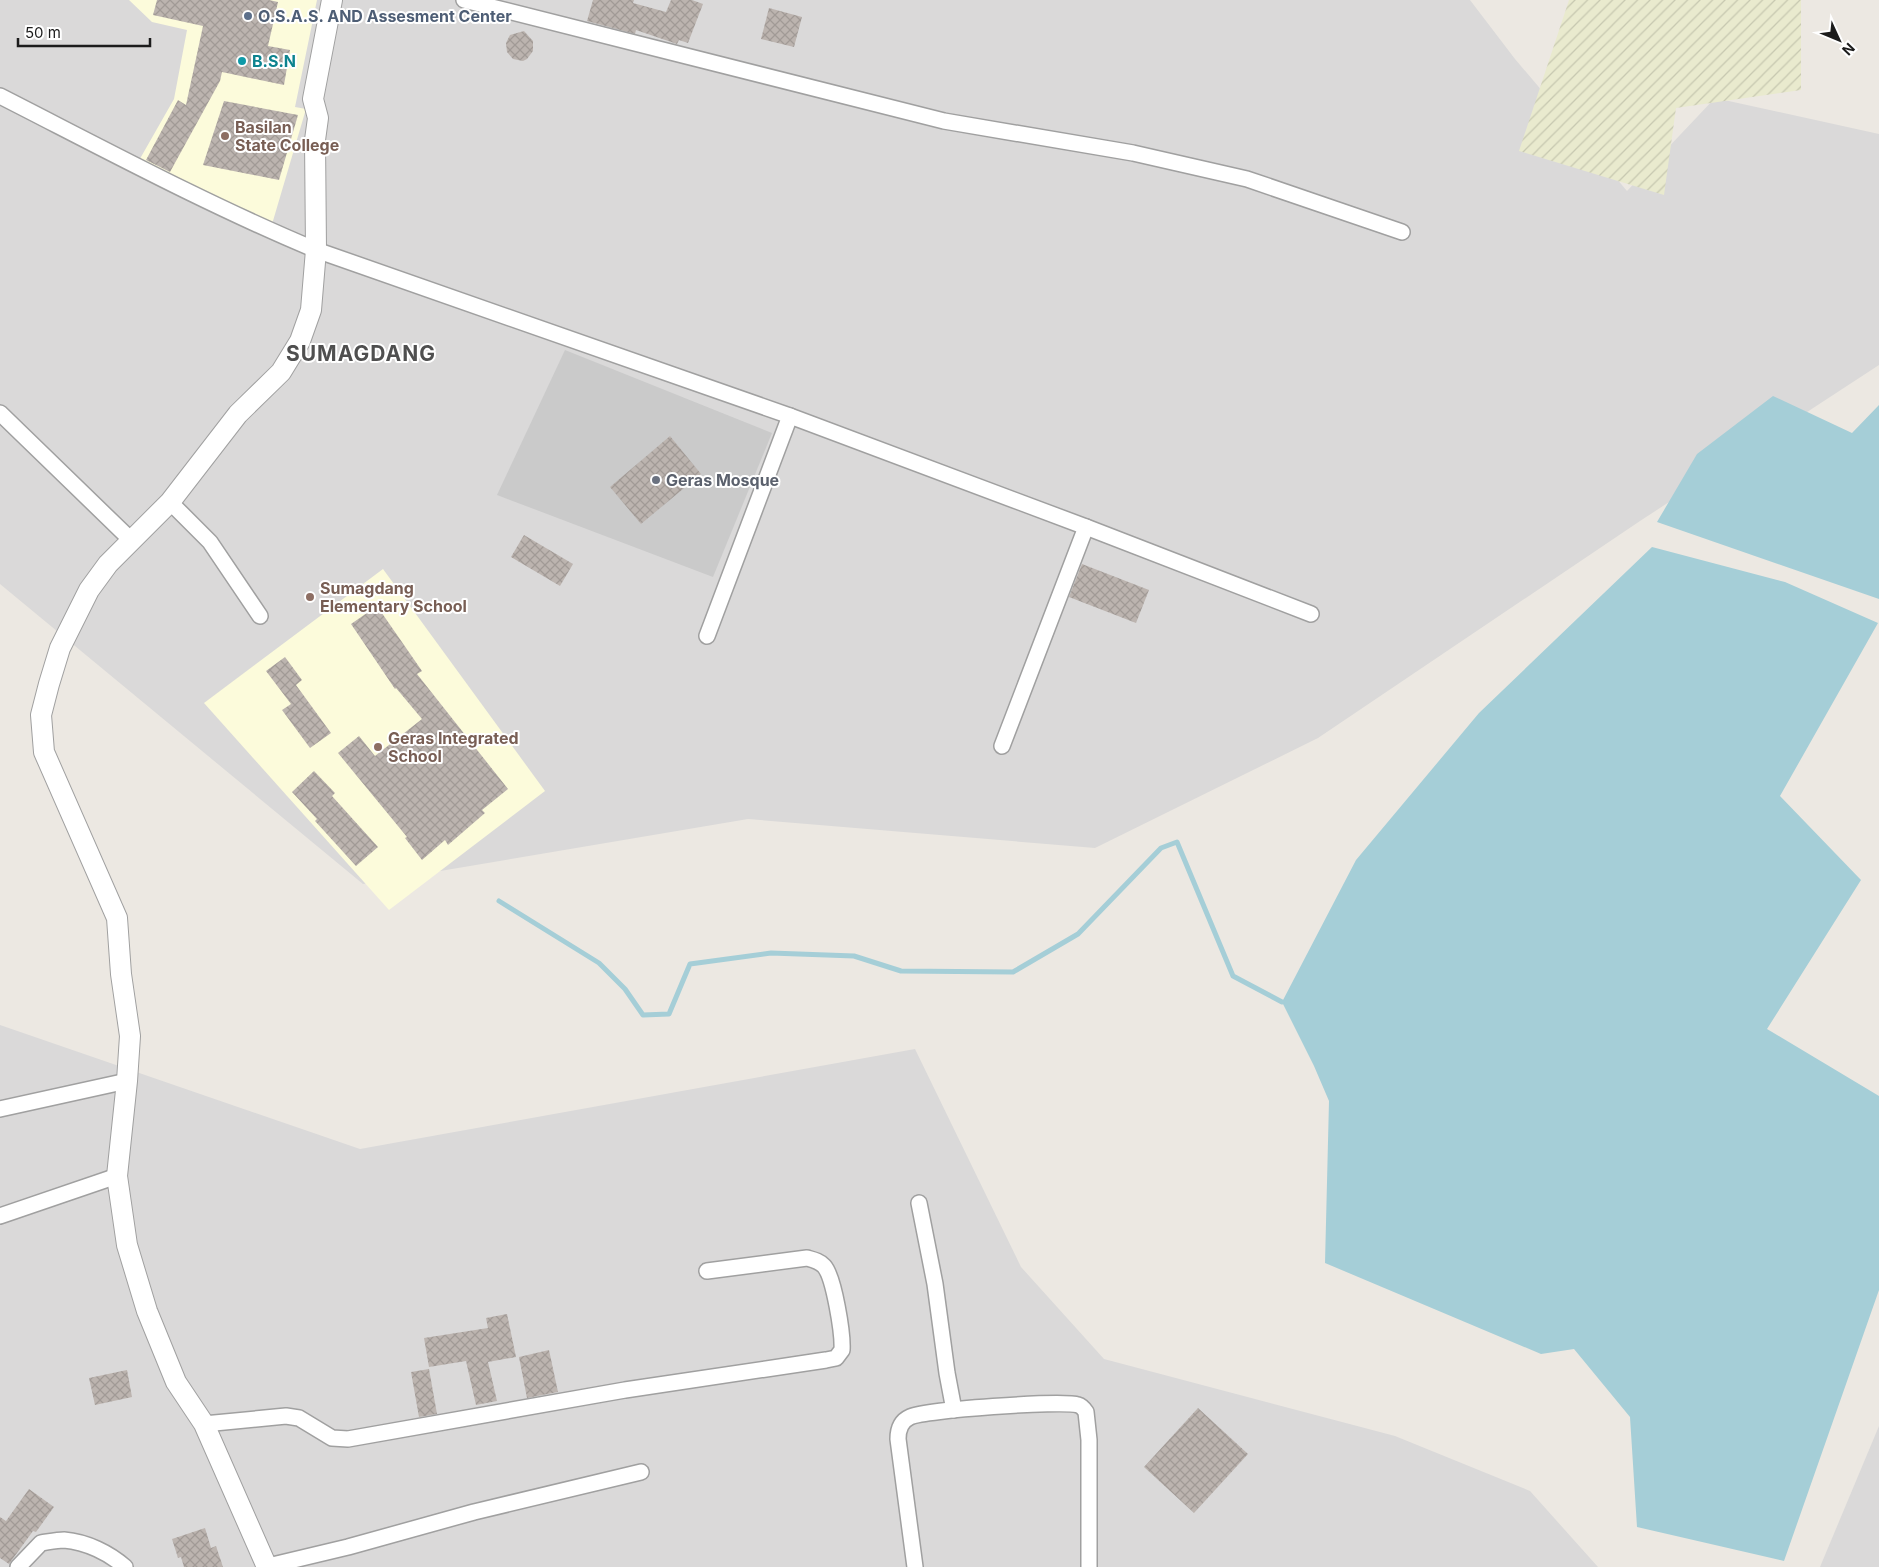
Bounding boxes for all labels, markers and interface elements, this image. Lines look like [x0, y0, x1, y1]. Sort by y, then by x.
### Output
place label: O.S.A.S. AND Assesment Center [258, 6, 512, 26]
marker: O.S.A.S. AND Assesment Center [242, 10, 254, 22]
scale bar [18, 15, 150, 47]
north arrow [1814, 15, 1864, 65]
text: 50 m [25, 23, 61, 42]
text: N [1839, 40, 1859, 59]
place label: B.S.N [252, 51, 296, 71]
marker: B.S.N [236, 55, 248, 67]
place label: Basilan State College [235, 117, 339, 155]
marker: Basilan State College [219, 130, 231, 142]
district label: SUMAGDANG [286, 341, 436, 366]
place label: Geras Mosque [666, 470, 779, 490]
marker: Geras Mosque [650, 474, 662, 486]
place label: Sumagdang Elementary School [320, 578, 467, 616]
marker: Sumagdang Elementary School [304, 591, 316, 603]
place label: Geras Integrated School [388, 728, 519, 766]
marker: Geras Integrated School [372, 741, 384, 753]

